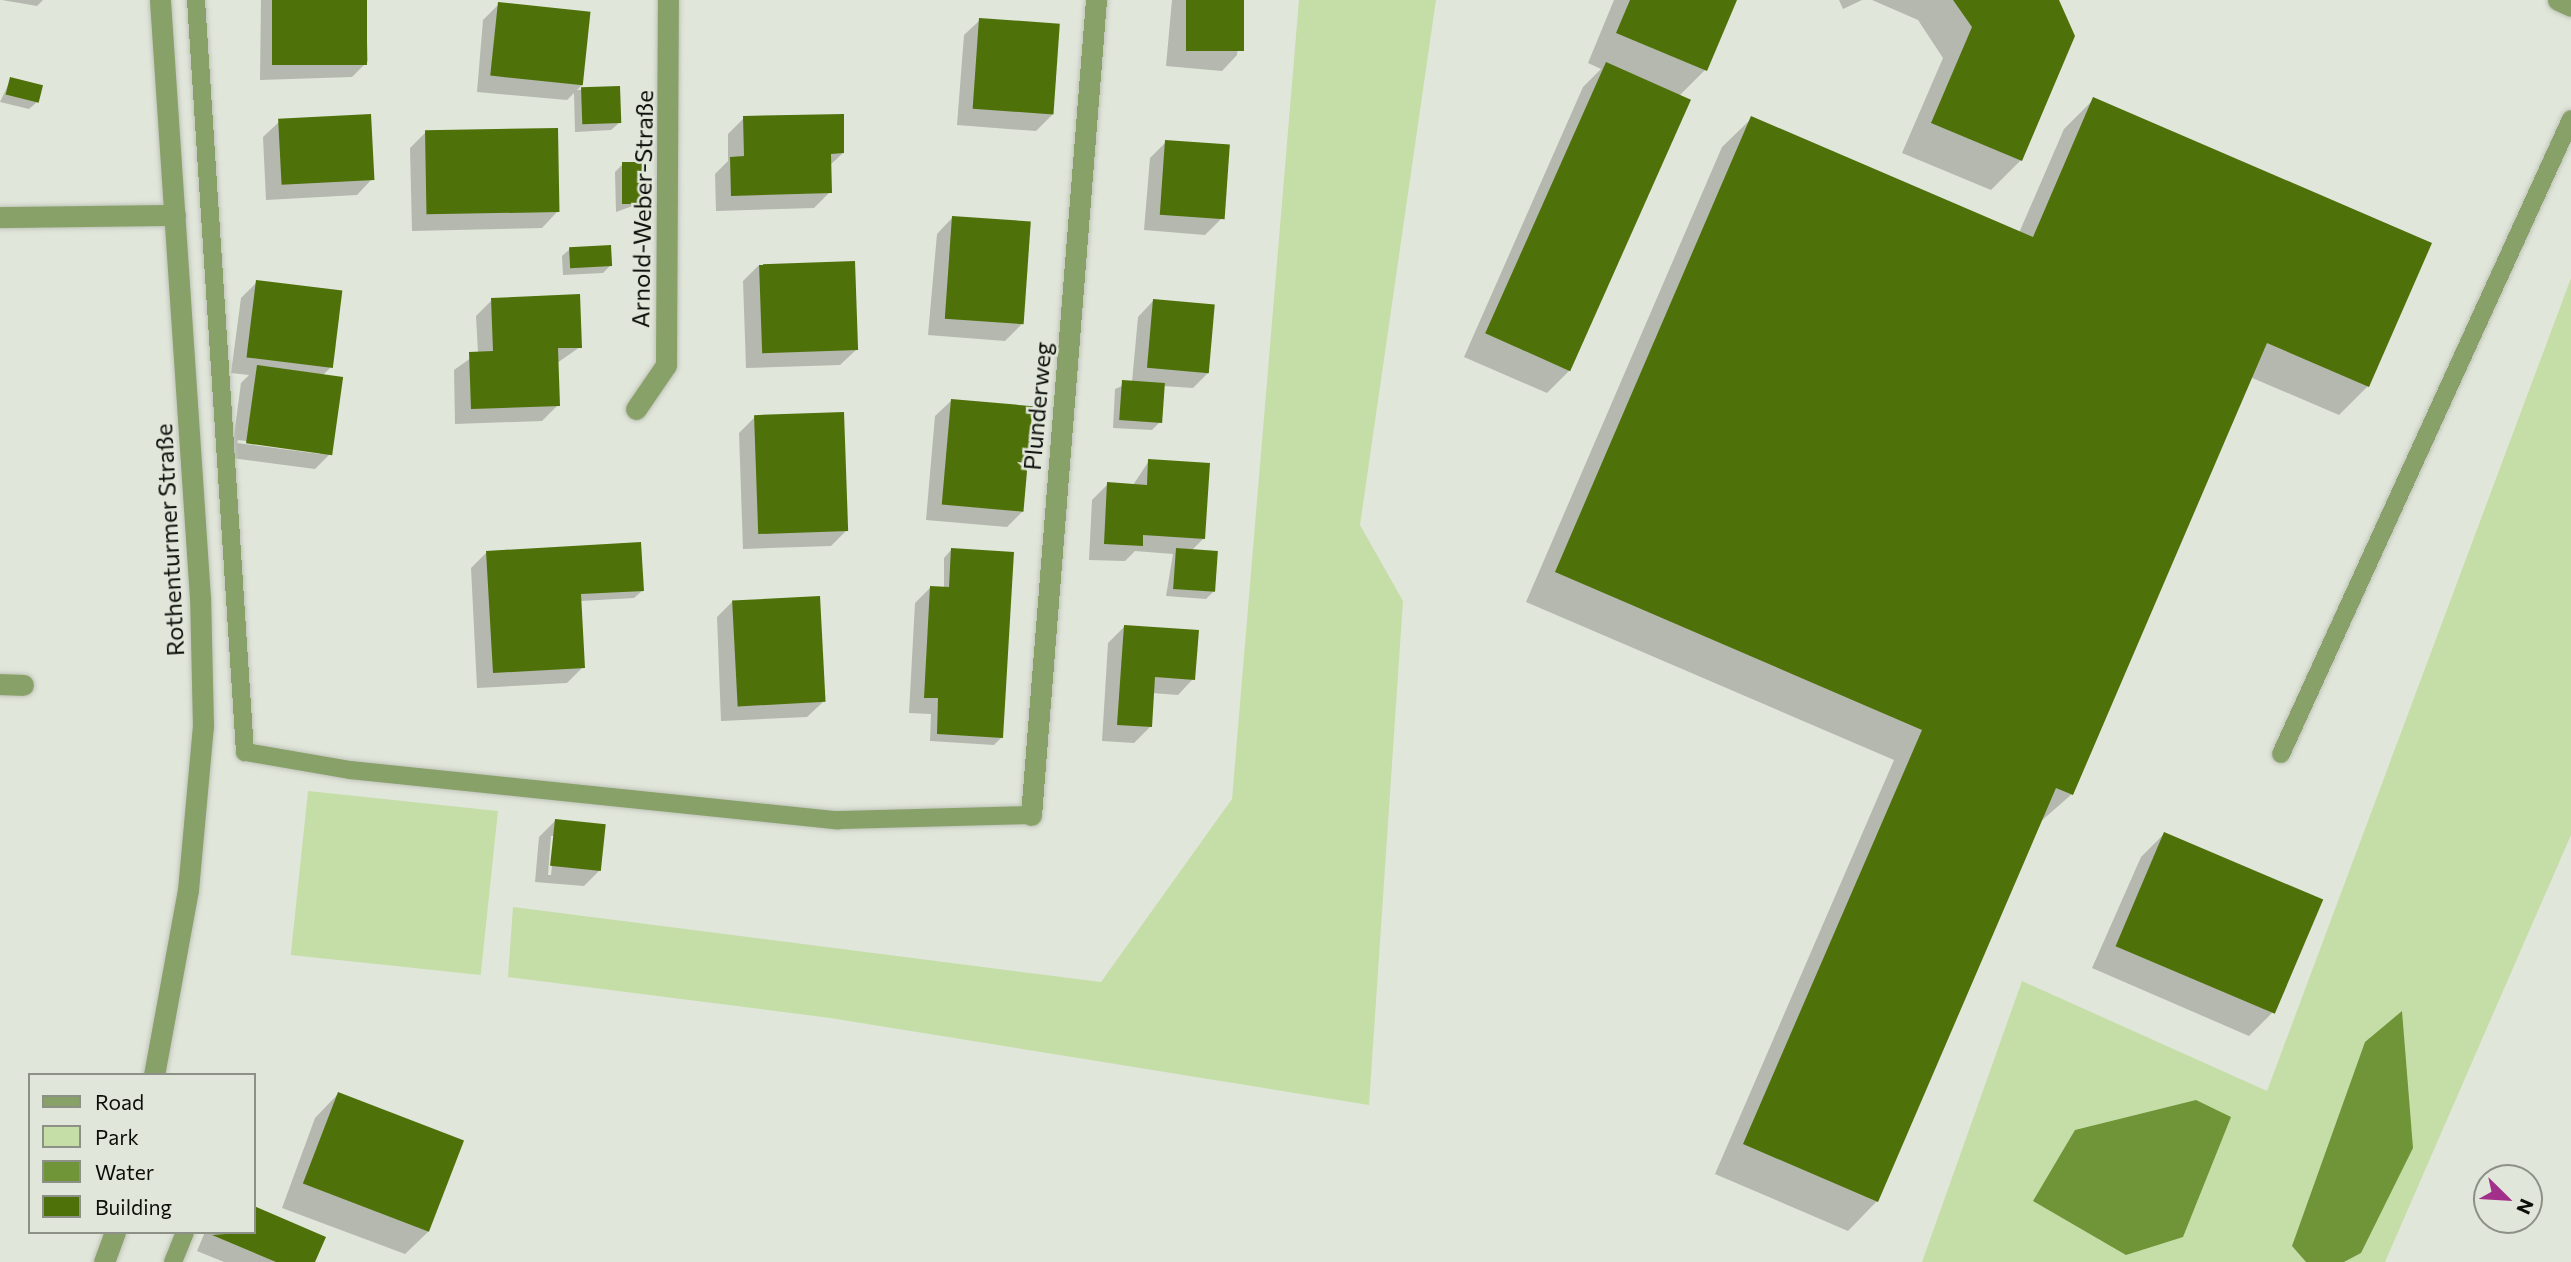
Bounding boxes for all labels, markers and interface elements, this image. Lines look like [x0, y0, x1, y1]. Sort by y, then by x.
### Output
street label: Arnold-Weber-Straße [626, 90, 658, 328]
street label: Plunderweg [1017, 341, 1057, 471]
street label: Rothenturmer Straße [149, 423, 189, 657]
legend [28, 1073, 256, 1234]
text: Road [95, 1089, 144, 1114]
text: Park [95, 1124, 139, 1149]
text: Water [95, 1159, 154, 1184]
north arrow [2473, 1164, 2543, 1234]
text: Building [95, 1194, 172, 1219]
text: N [2512, 1196, 2539, 1218]

